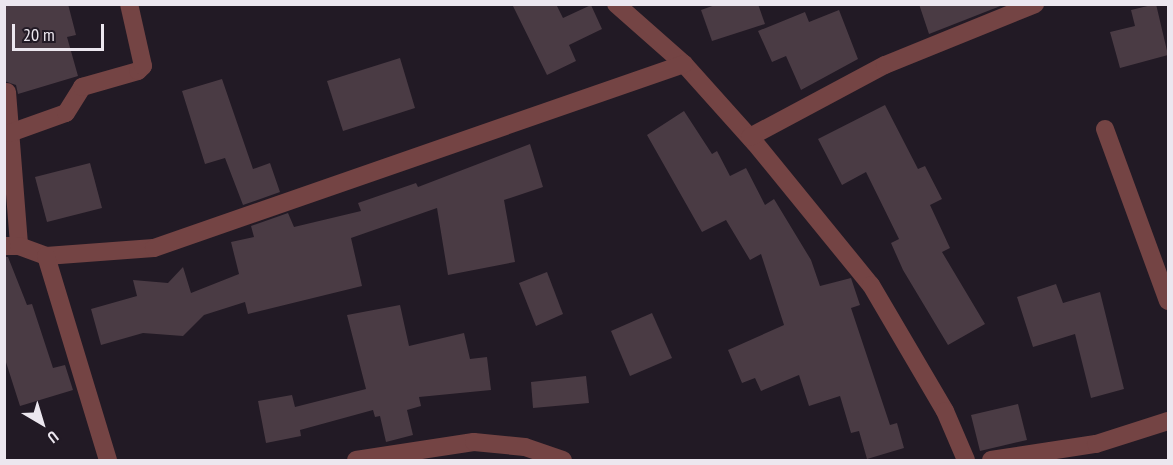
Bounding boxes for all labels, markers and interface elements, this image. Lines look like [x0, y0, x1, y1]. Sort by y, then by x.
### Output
scale bar [15, 12, 106, 50]
text: 20 m [23, 23, 55, 46]
north arrow [12, 393, 72, 453]
text: U [44, 427, 62, 448]

